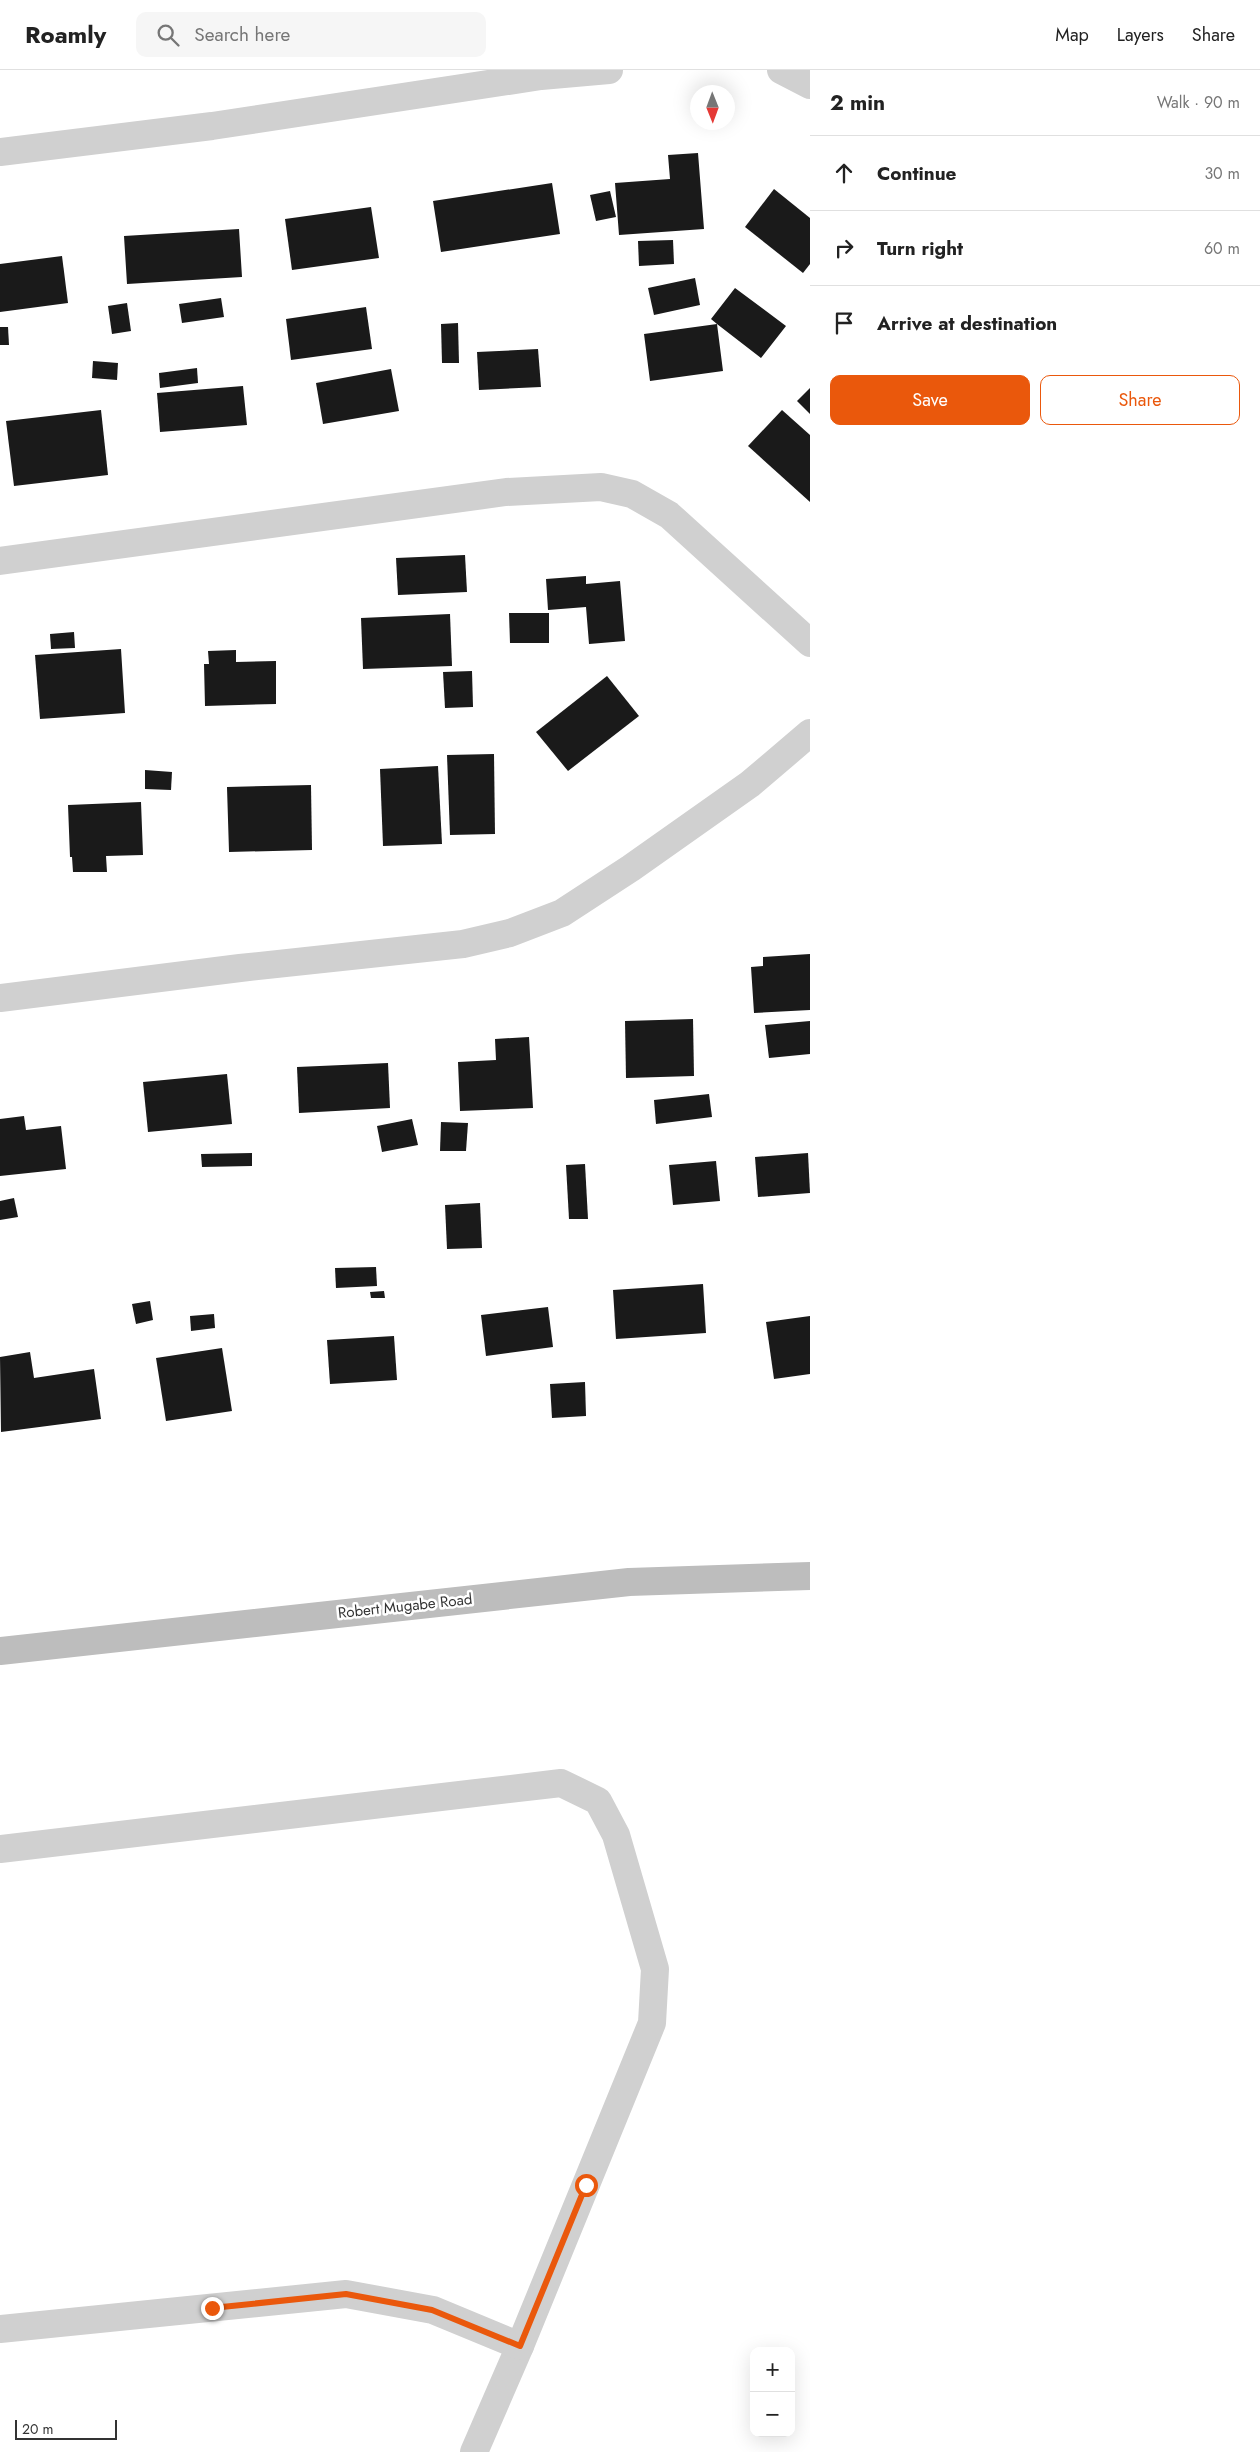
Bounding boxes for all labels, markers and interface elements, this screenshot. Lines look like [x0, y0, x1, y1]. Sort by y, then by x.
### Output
search box [136, 12, 486, 57]
text: Roamly [25, 17, 106, 52]
icon: search [154, 21, 182, 49]
text: Search here [194, 21, 290, 48]
text: Map [1055, 22, 1089, 48]
text: Layers [1117, 22, 1164, 48]
text: Share [1192, 22, 1235, 48]
north arrow [690, 85, 735, 130]
text: 2 min [830, 88, 885, 118]
text: Walk · 90 m [1157, 91, 1240, 114]
icon: ahead [830, 159, 858, 187]
text: Continue [877, 160, 956, 187]
text: 30 m [1204, 162, 1240, 185]
icon: right [830, 234, 858, 262]
text: Turn right [877, 235, 963, 262]
text: 60 m [1204, 237, 1240, 260]
icon: arrive [830, 309, 858, 337]
text: Arrive at destination [877, 310, 1057, 337]
button: Save [830, 375, 1030, 425]
button: Share [1040, 375, 1240, 425]
street label: Robert Mugabe Road [337, 1588, 473, 1624]
route start [575, 2174, 598, 2197]
route end [201, 2297, 224, 2320]
map controls [750, 2347, 795, 2437]
button: + [750, 2347, 795, 2392]
button: − [750, 2392, 795, 2437]
scale bar [15, 2417, 118, 2440]
text: 20 m [22, 2419, 54, 2439]

